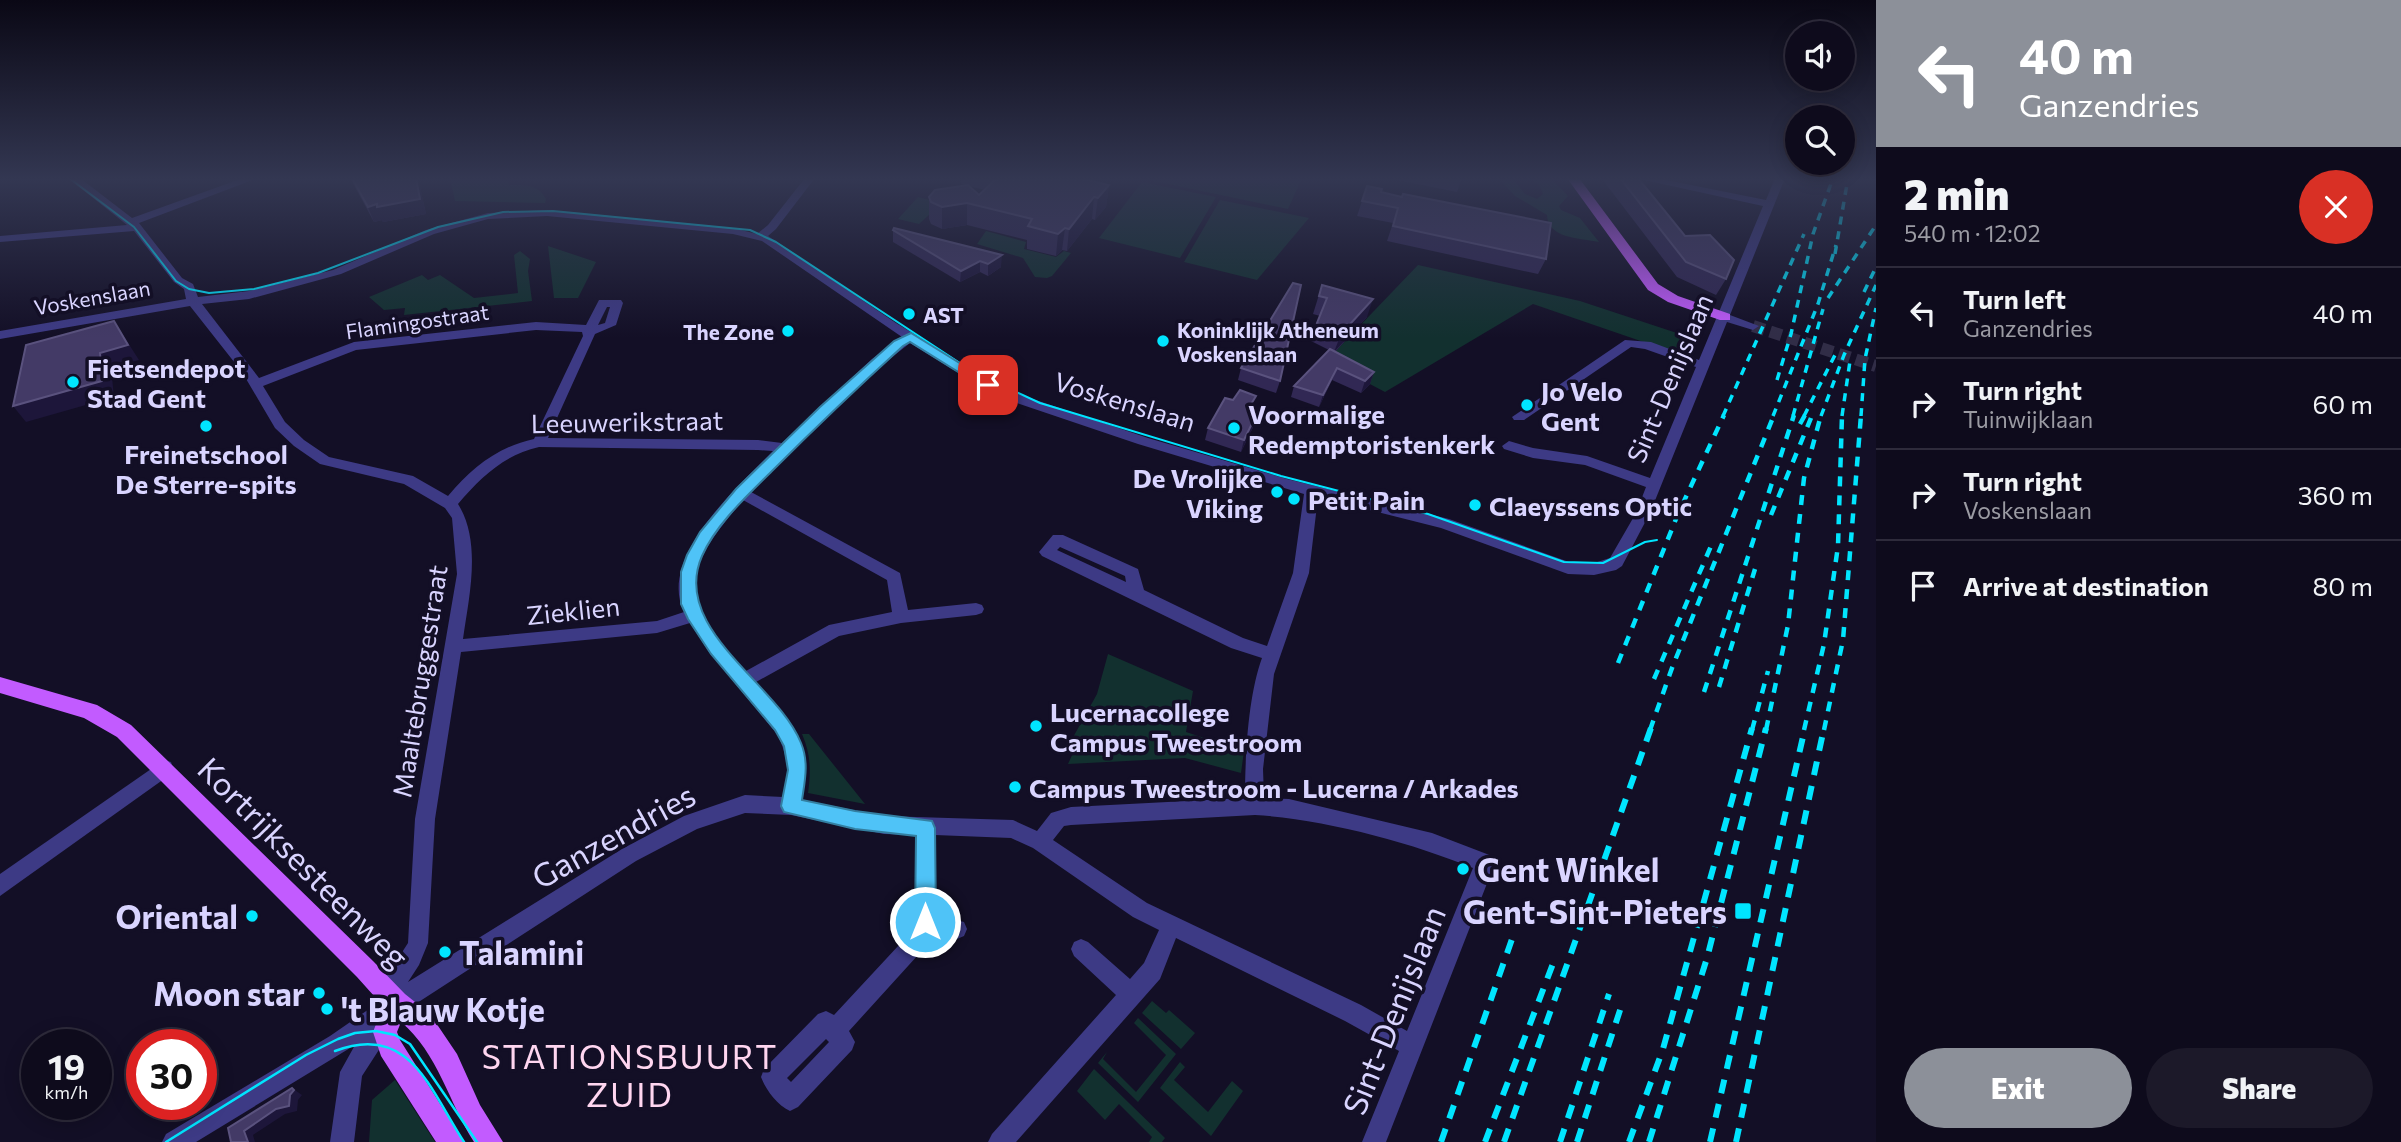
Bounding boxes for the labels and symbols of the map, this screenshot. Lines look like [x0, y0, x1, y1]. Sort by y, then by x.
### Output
street label: Voskenslaan [32, 274, 152, 320]
street label: Sint-Denijslaan [1620, 289, 1718, 467]
street label: Flamingostraat [344, 299, 490, 343]
place label: AST [923, 302, 964, 327]
marker: AST [901, 306, 917, 322]
place label: Koninklijk Atheneum Voskenslaan [1177, 317, 1379, 366]
place label: The Zone [683, 319, 774, 344]
marker: The Zone [780, 323, 796, 339]
marker: Koninklijk Atheneum Voskenslaan [1155, 333, 1171, 349]
place label: Fietsendepot Stad Gent [87, 352, 245, 413]
pin [958, 355, 1018, 415]
street label: Voskenslaan [1051, 365, 1199, 437]
marker: Fietsendepot Stad Gent [65, 374, 81, 390]
place label: Jo Velo Gent [1541, 375, 1623, 436]
marker: Jo Velo Gent [1519, 397, 1535, 413]
place label: Voormalige Redemptoristenkerk [1248, 398, 1495, 459]
street label: Leeuwerikstraat [531, 404, 723, 438]
marker: Freinetschool De Sterre-spits [198, 418, 214, 434]
marker: Voormalige Redemptoristenkerk [1226, 420, 1242, 436]
place label: Freinetschool De Sterre-spits [115, 438, 297, 499]
place label: De Vrolijke Viking [1133, 462, 1263, 523]
marker: De Vrolijke Viking [1269, 484, 1285, 500]
place label: Petit Pain [1308, 484, 1425, 515]
place label: Claeyssens Optic [1489, 490, 1692, 521]
marker: Petit Pain [1286, 491, 1302, 507]
marker: Claeyssens Optic [1467, 497, 1483, 513]
street label: Maaltebruggestraat [385, 563, 453, 799]
street label: Zieklien [525, 590, 621, 630]
place label: Lucernacollege Campus Tweestroom [1050, 696, 1302, 757]
marker: Lucernacollege Campus Tweestroom [1028, 718, 1044, 734]
street label: Kortrijksesteenweg [190, 748, 418, 976]
place label: Campus Tweestroom - Lucerna / Arkades [1029, 772, 1519, 803]
street label: Ganzendries [524, 774, 702, 896]
marker: Campus Tweestroom - Lucerna / Arkades [1007, 779, 1023, 795]
place label: Gent Winkel [1477, 849, 1659, 889]
marker: Gent Winkel [1455, 861, 1471, 877]
position arrow [888, 885, 962, 959]
place label: Gent-Sint-Pieters [1463, 891, 1727, 931]
place label: Oriental [115, 896, 238, 936]
street label: Sint-Denijslaan [1333, 900, 1453, 1120]
marker: Gent-Sint-Pieters [1733, 901, 1753, 921]
marker: Oriental [244, 908, 260, 924]
place label: Talamini [459, 932, 584, 972]
marker: Talamini [437, 944, 453, 960]
place label: Moon star [153, 973, 305, 1013]
marker: Moon star [311, 985, 327, 1001]
place label: 't Blauw Kotje [341, 989, 545, 1029]
marker: 't Blauw Kotje [319, 1001, 335, 1017]
speed limit sign: 30 [126, 1029, 217, 1120]
district label: STATIONSBUURT ZUID [482, 1035, 778, 1114]

